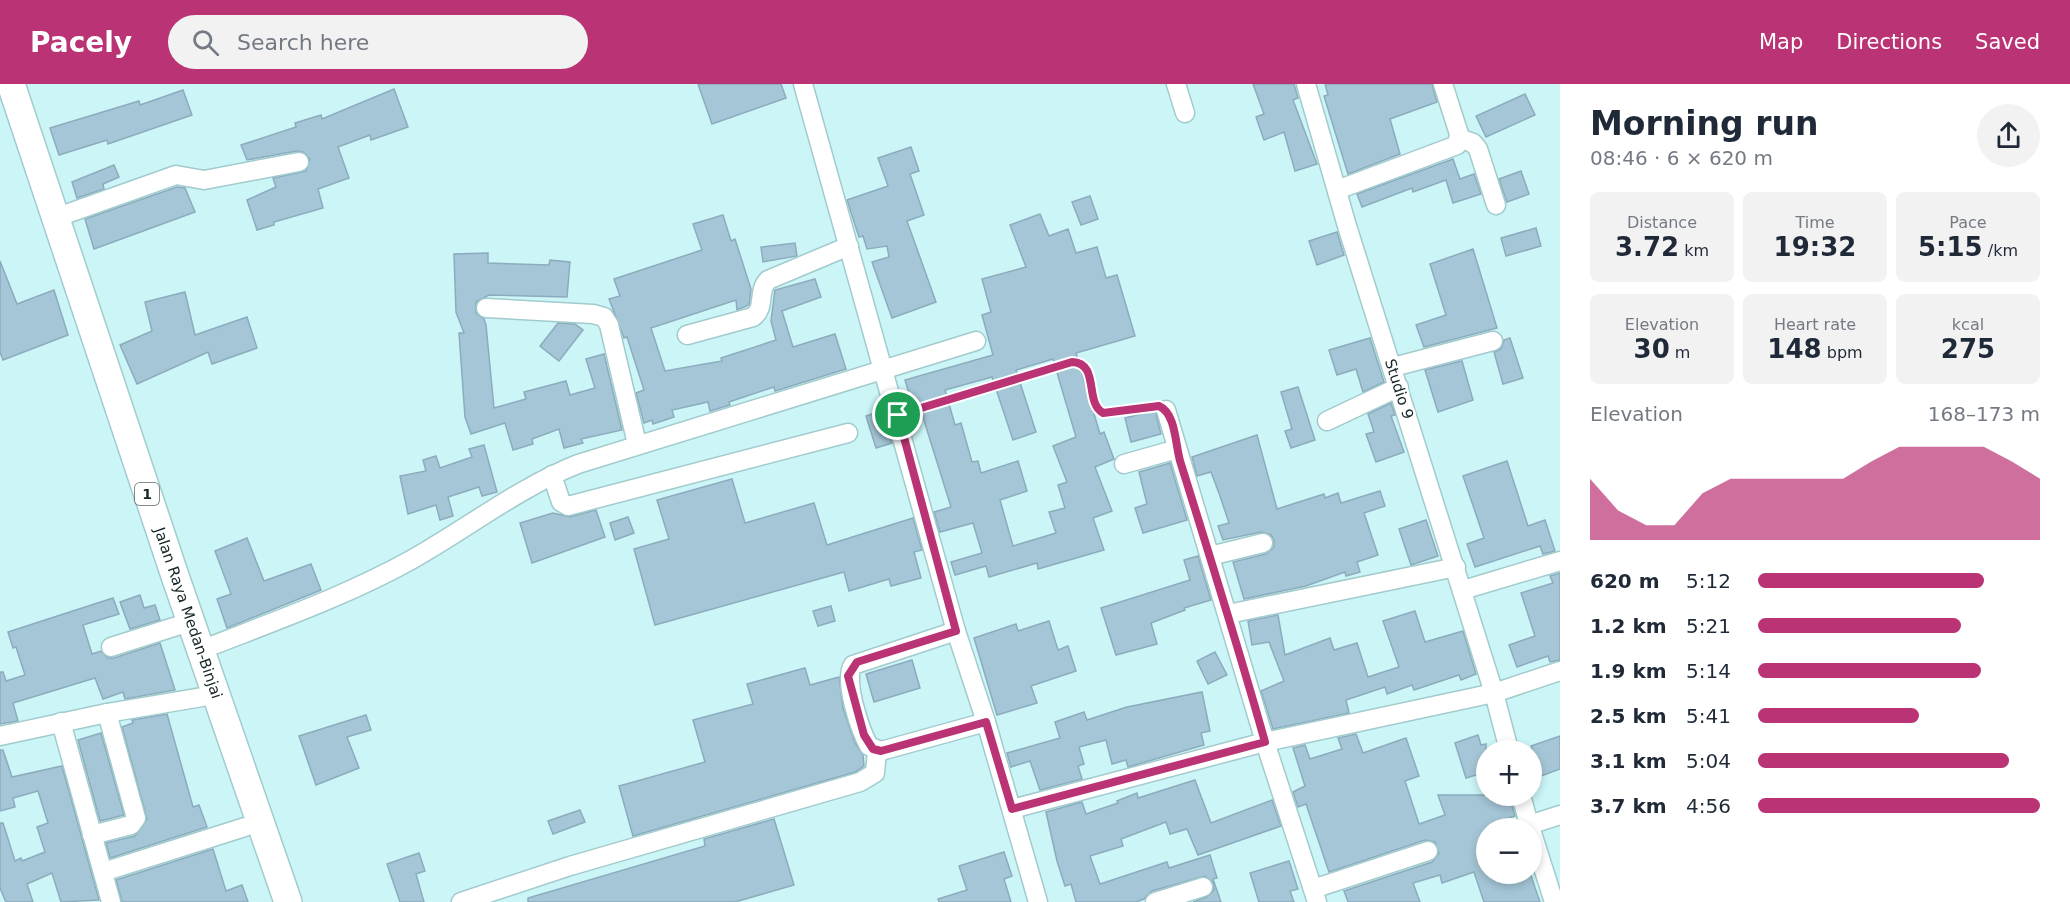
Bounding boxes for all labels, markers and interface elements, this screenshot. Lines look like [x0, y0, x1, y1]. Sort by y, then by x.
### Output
search box [168, 15, 588, 69]
text: Pacely [30, 26, 132, 59]
icon: search [189, 26, 222, 59]
text: Search here [237, 30, 369, 55]
text: Map [1759, 30, 1803, 54]
text: Directions [1836, 30, 1942, 54]
text: Saved [1975, 30, 2040, 54]
text: Morning run [1590, 104, 1818, 143]
button: share [1977, 104, 2040, 167]
text: 08:46 · 6 × 620 m [1590, 146, 1773, 170]
text: Distance [1627, 213, 1697, 232]
text: Time [1795, 213, 1835, 232]
text: Pace [1949, 213, 1987, 232]
text: 3.72 [1615, 232, 1679, 262]
text: 19:32 [1774, 232, 1856, 262]
text: 5:15 [1918, 232, 1983, 262]
text: km [1679, 241, 1709, 260]
text: /km [1983, 241, 2018, 260]
text: Elevation [1625, 315, 1699, 334]
text: Heart rate [1774, 315, 1856, 334]
text: kcal [1952, 315, 1984, 334]
text: 30 [1634, 334, 1670, 364]
text: 148 [1767, 334, 1822, 364]
text: 275 [1941, 334, 1995, 364]
text: m [1670, 343, 1690, 362]
text: bpm [1822, 343, 1863, 362]
street label: Studio 9 [1381, 357, 1417, 421]
pin [872, 389, 923, 440]
icon: arrive [881, 398, 914, 431]
text: Elevation [1590, 402, 1683, 426]
text: 168–173 m [1928, 402, 2040, 426]
road number: 1 [135, 483, 159, 505]
street label: Jalan Raya Medan-Binjai [150, 524, 226, 701]
text: 620 m [1590, 569, 1660, 593]
text: 5:12 [1686, 569, 1731, 593]
text: 1.2 km [1590, 614, 1667, 638]
text: 5:21 [1686, 614, 1731, 638]
text: 1.9 km [1590, 659, 1667, 683]
text: 5:14 [1686, 659, 1731, 683]
text: 2.5 km [1590, 704, 1667, 728]
text: 5:41 [1686, 704, 1731, 728]
map controls [1476, 740, 1542, 884]
button: + [1476, 740, 1542, 806]
text: 3.1 km [1590, 749, 1667, 773]
text: 5:04 [1686, 749, 1731, 773]
text: 3.7 km [1590, 794, 1667, 818]
text: 4:56 [1686, 794, 1731, 818]
button: − [1476, 818, 1542, 884]

